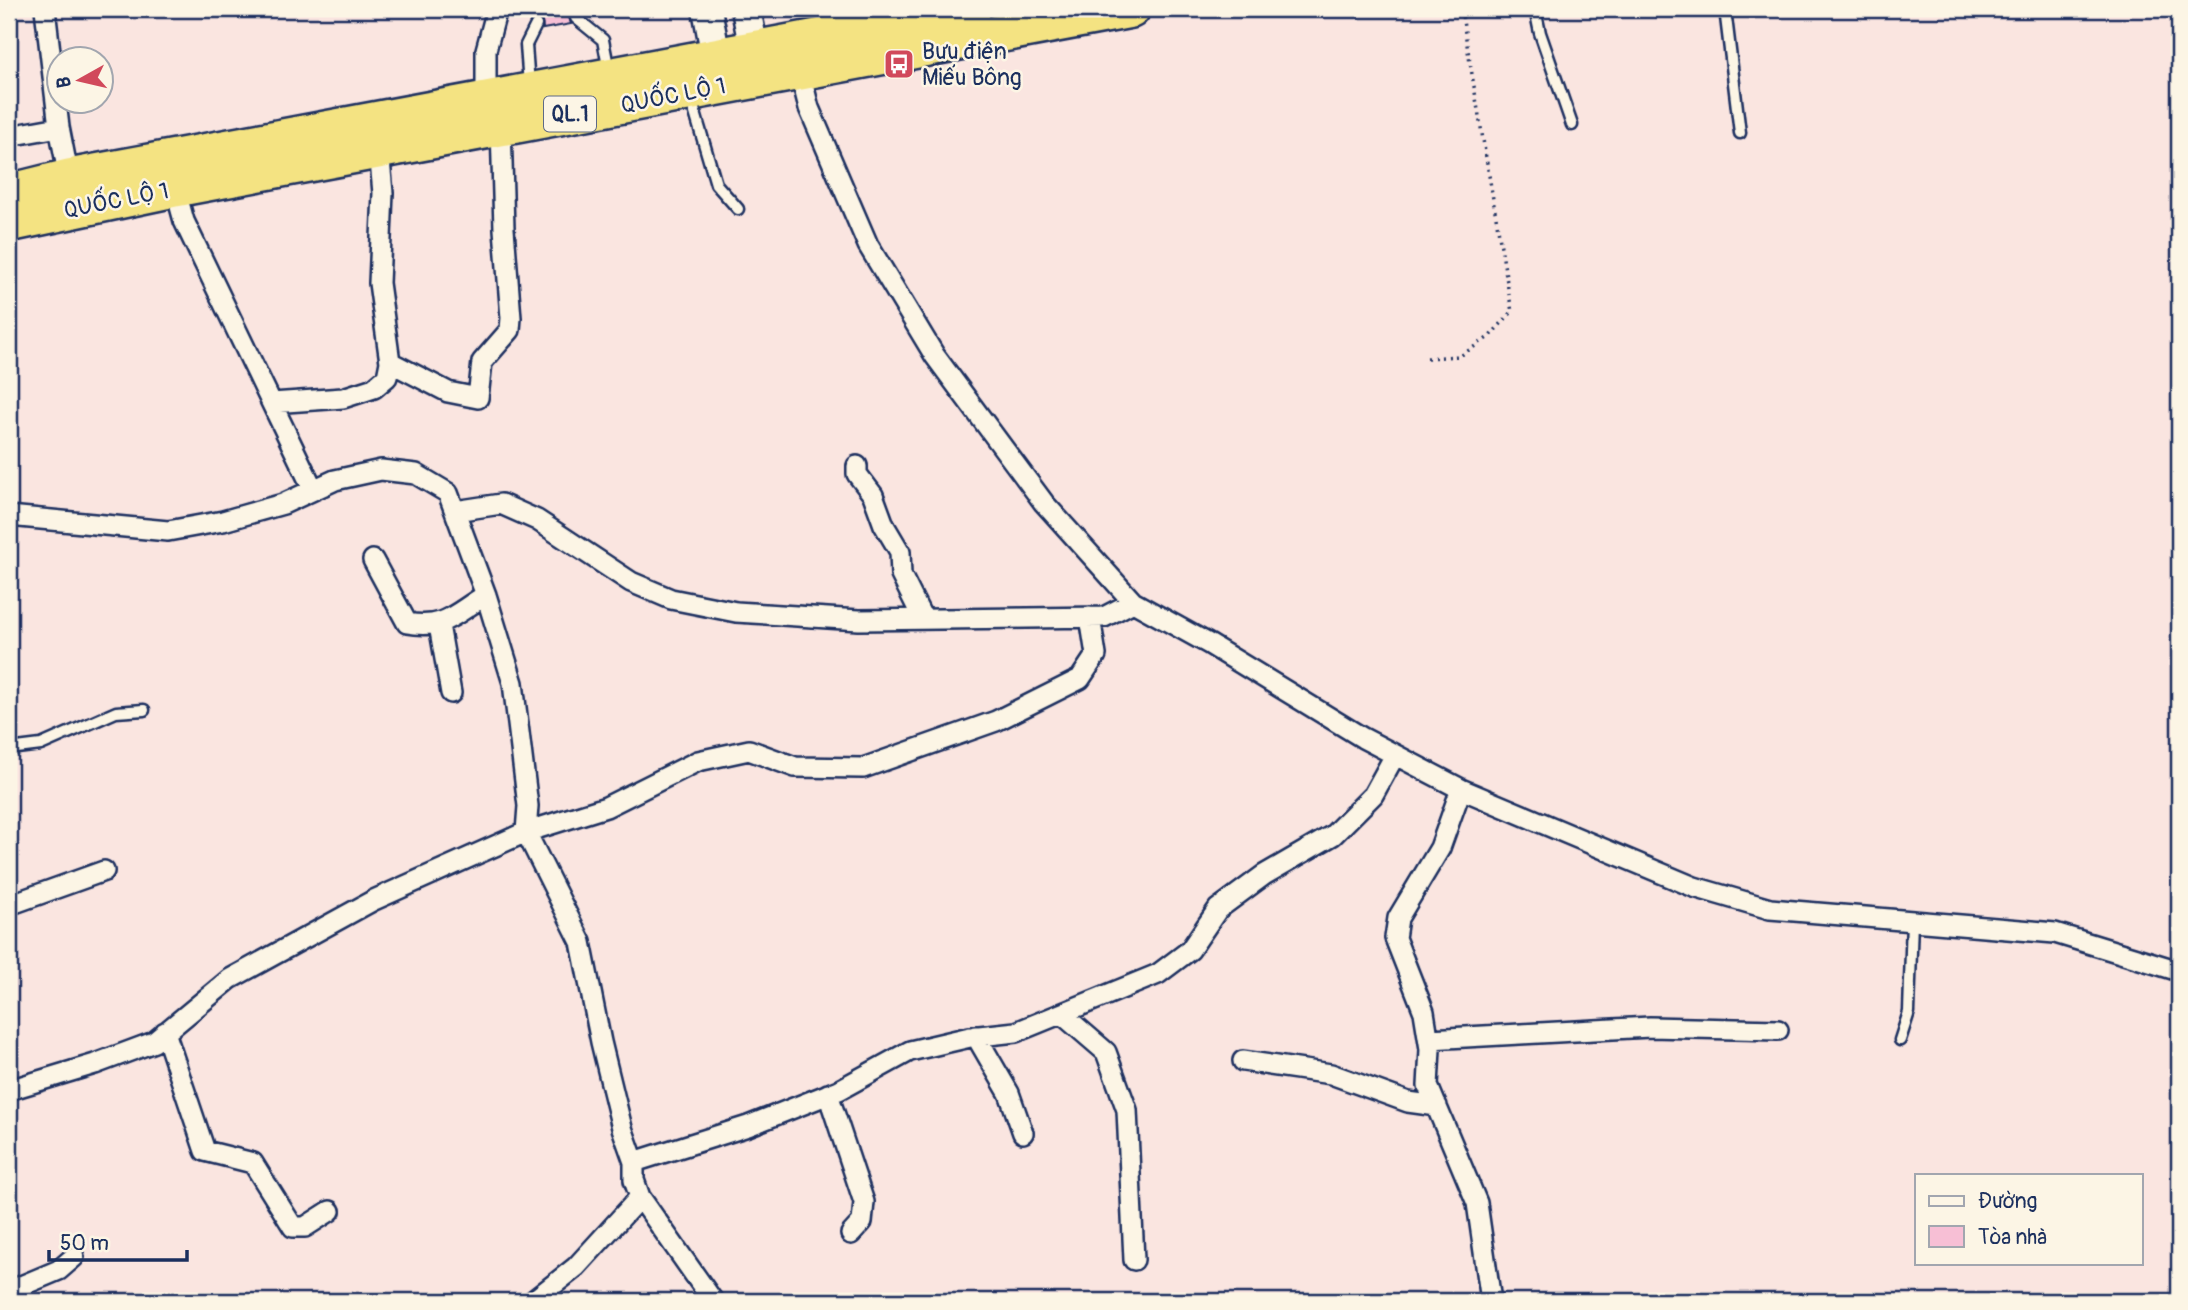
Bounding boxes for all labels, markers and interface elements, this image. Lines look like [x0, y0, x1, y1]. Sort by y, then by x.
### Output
place label: Bưu điện Miếu Bông [922, 37, 1022, 92]
north arrow [46, 46, 116, 116]
bus stop icon: Bưu điện Miếu Bông [882, 47, 916, 81]
street label: QUỐC LỘ 1 [617, 67, 728, 120]
text: B [51, 75, 77, 89]
road number: QL.1 [544, 96, 596, 132]
street label: QUỐC LỘ 1 [60, 172, 171, 225]
legend [1915, 1174, 2142, 1264]
text: Đường [1978, 1188, 2037, 1215]
scale bar [49, 1219, 187, 1263]
text: Tòa nhà [1978, 1224, 2047, 1251]
text: 50 m [60, 1230, 109, 1257]

